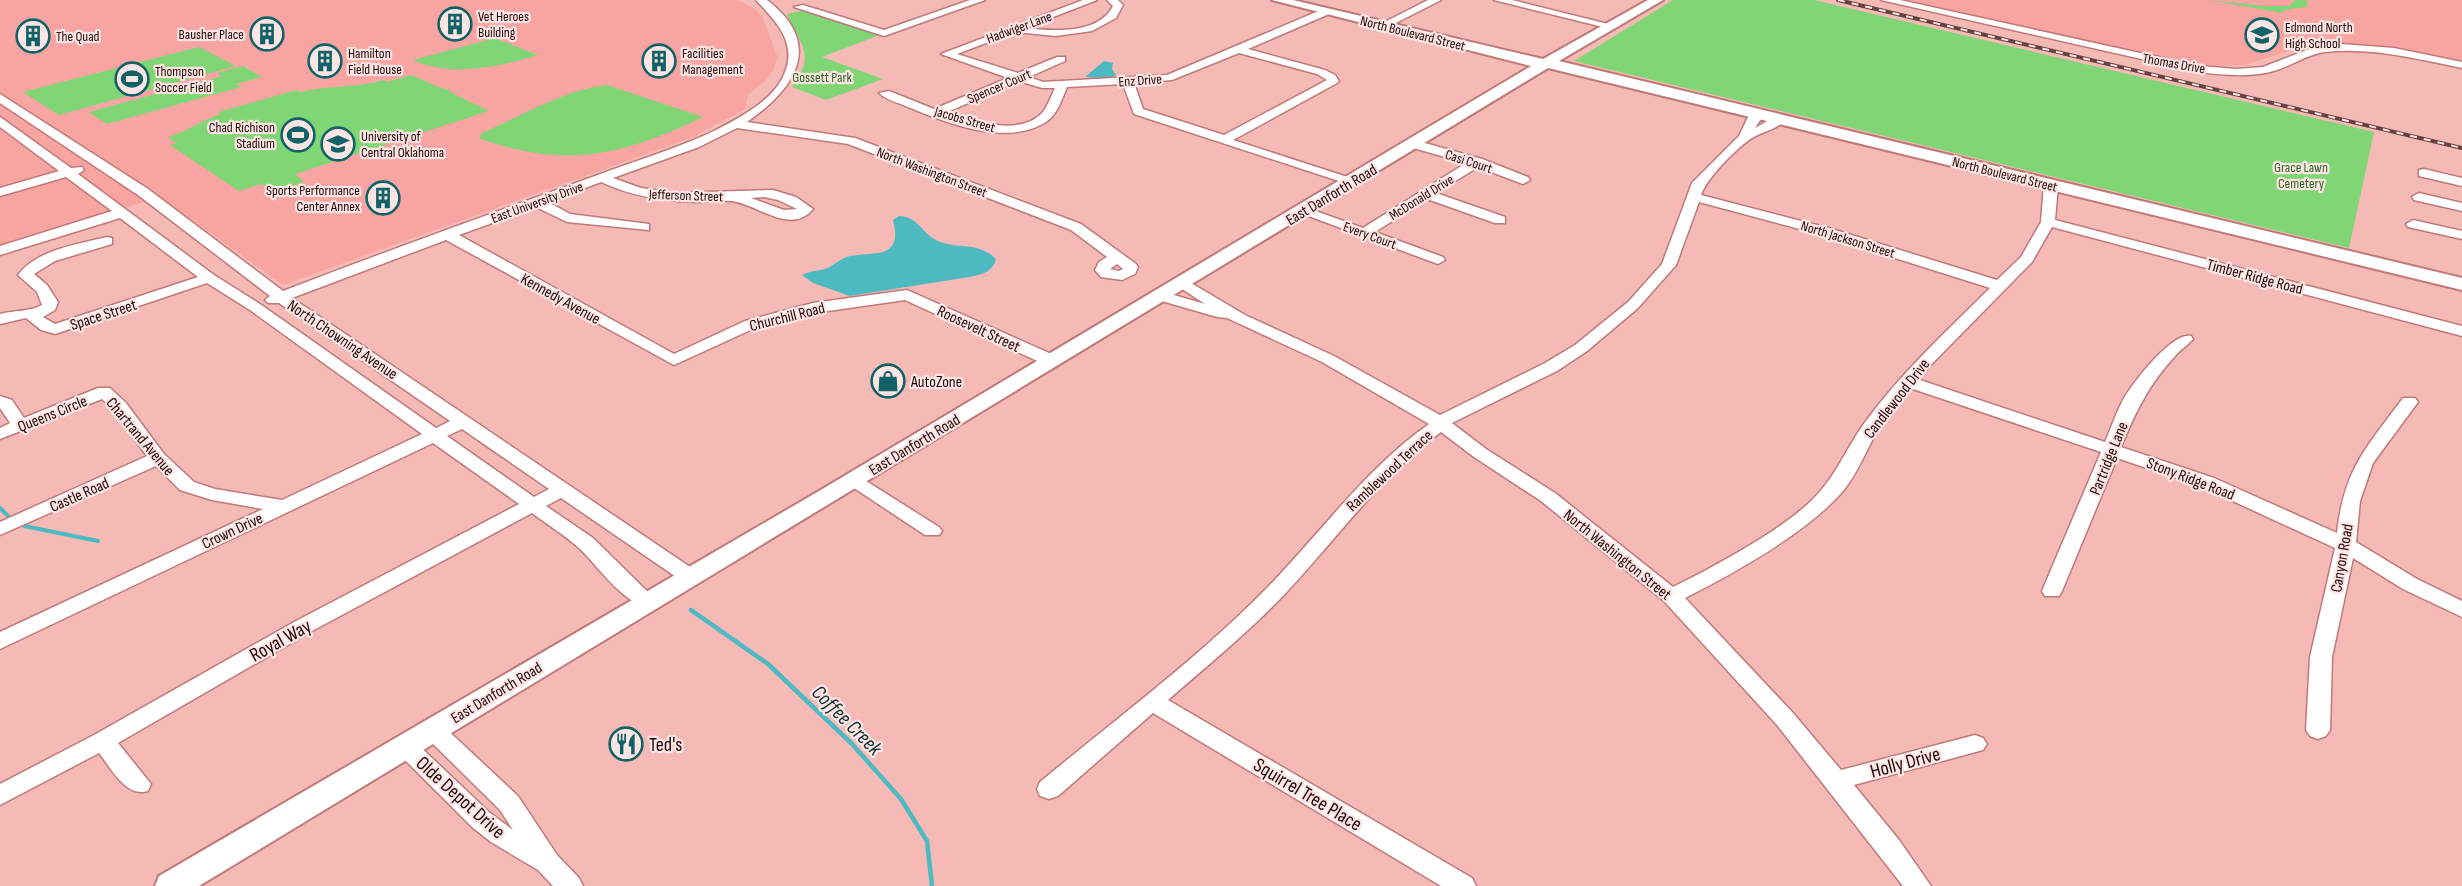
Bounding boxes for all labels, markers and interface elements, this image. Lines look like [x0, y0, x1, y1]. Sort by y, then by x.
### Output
building icon: Vet Heroes Building [437, 6, 473, 42]
place label: Vet Heroes Building [478, 8, 529, 41]
street label: Hadwiger Lane [984, 8, 1054, 47]
street label: North Boulevard Street [1359, 12, 1467, 55]
building icon: Bausher Place [249, 16, 285, 52]
school or university icon: Edmond North High School [2244, 17, 2280, 53]
building icon: The Quad [15, 18, 51, 54]
place label: Edmond North High School [2285, 19, 2353, 52]
place label: Bausher Place [179, 26, 244, 43]
place label: The Quad [56, 28, 100, 45]
building icon: Hamilton Field House [307, 43, 343, 79]
building icon: Facilities Management [641, 43, 677, 79]
place label: Hamilton Field House [348, 45, 402, 78]
place label: Facilities Management [682, 45, 743, 78]
street label: Thomas Drive [2141, 50, 2207, 77]
sports icon: Thompson Soccer Field [114, 61, 150, 97]
place label: Thompson Soccer Field [155, 63, 212, 96]
street label: Spencer Court [965, 65, 1034, 107]
park label: Gossett Park [792, 69, 852, 86]
street label: Enz Drive [1118, 71, 1162, 90]
street label: Jacobs Street [932, 102, 997, 136]
sports icon: Chad Richison Stadium [280, 117, 316, 153]
place label: Chad Richison Stadium [209, 119, 275, 152]
school or university icon: University of Central Oklahoma [320, 126, 356, 162]
place label: University of Central Oklahoma [361, 128, 444, 161]
street label: North Washington Street [874, 144, 989, 201]
street label: Casi Court [1443, 146, 1495, 177]
street label: North Boulevard Street [1951, 153, 2059, 196]
park label: Grace Lawn Cemetery [2274, 159, 2328, 192]
street label: East Danforth Road [1283, 161, 1381, 230]
street label: McDonald Drive [1386, 171, 1457, 224]
street label: East University Drive [489, 178, 586, 227]
building icon: Sports Performance Center Annex [365, 180, 401, 216]
place label: Sports Performance Center Annex [266, 182, 361, 215]
street label: Jefferson Street [648, 186, 723, 205]
street label: North Jackson Street [1799, 217, 1897, 262]
street label: Every Court [1341, 218, 1399, 253]
street label: Timber Ridge Road [2204, 255, 2305, 299]
street label: Kennedy Avenue [517, 270, 603, 329]
street label: Space Street [68, 296, 139, 335]
street label: North Chowning Avenue [283, 296, 401, 384]
street label: Churchill Road [748, 299, 827, 336]
street label: Roosevelt Street [934, 302, 1023, 357]
street label: Candlewood Drive [1860, 355, 1934, 443]
shop icon: AutoZone [870, 363, 906, 399]
place label: AutoZone [910, 373, 962, 392]
street label: Queens Circle [15, 392, 90, 437]
street label: Chartrand Avenue [102, 394, 178, 480]
street label: East Danforth Road [866, 411, 964, 480]
street label: Partridge Lane [2086, 419, 2133, 498]
street label: Ramblewood Terrace [1343, 426, 1437, 516]
street label: Stony Ridge Road [2144, 454, 2237, 505]
street label: Castle Road [47, 474, 112, 517]
street label: North Washington Street [1559, 506, 1675, 605]
street label: Crown Drive [199, 509, 266, 554]
street label: Canyon Road [2327, 523, 2358, 594]
street label: Royal Way [245, 614, 316, 668]
street label: East Danforth Road [448, 659, 546, 728]
water label: Coffee Creek [806, 680, 888, 762]
restaurant icon: Ted's [608, 726, 644, 762]
place label: Ted's [649, 733, 683, 757]
street label: Holly Drive [1868, 742, 1943, 784]
street label: Olde Depot Drive [411, 751, 510, 844]
street label: Squirrel Tree Place [1249, 753, 1366, 837]

